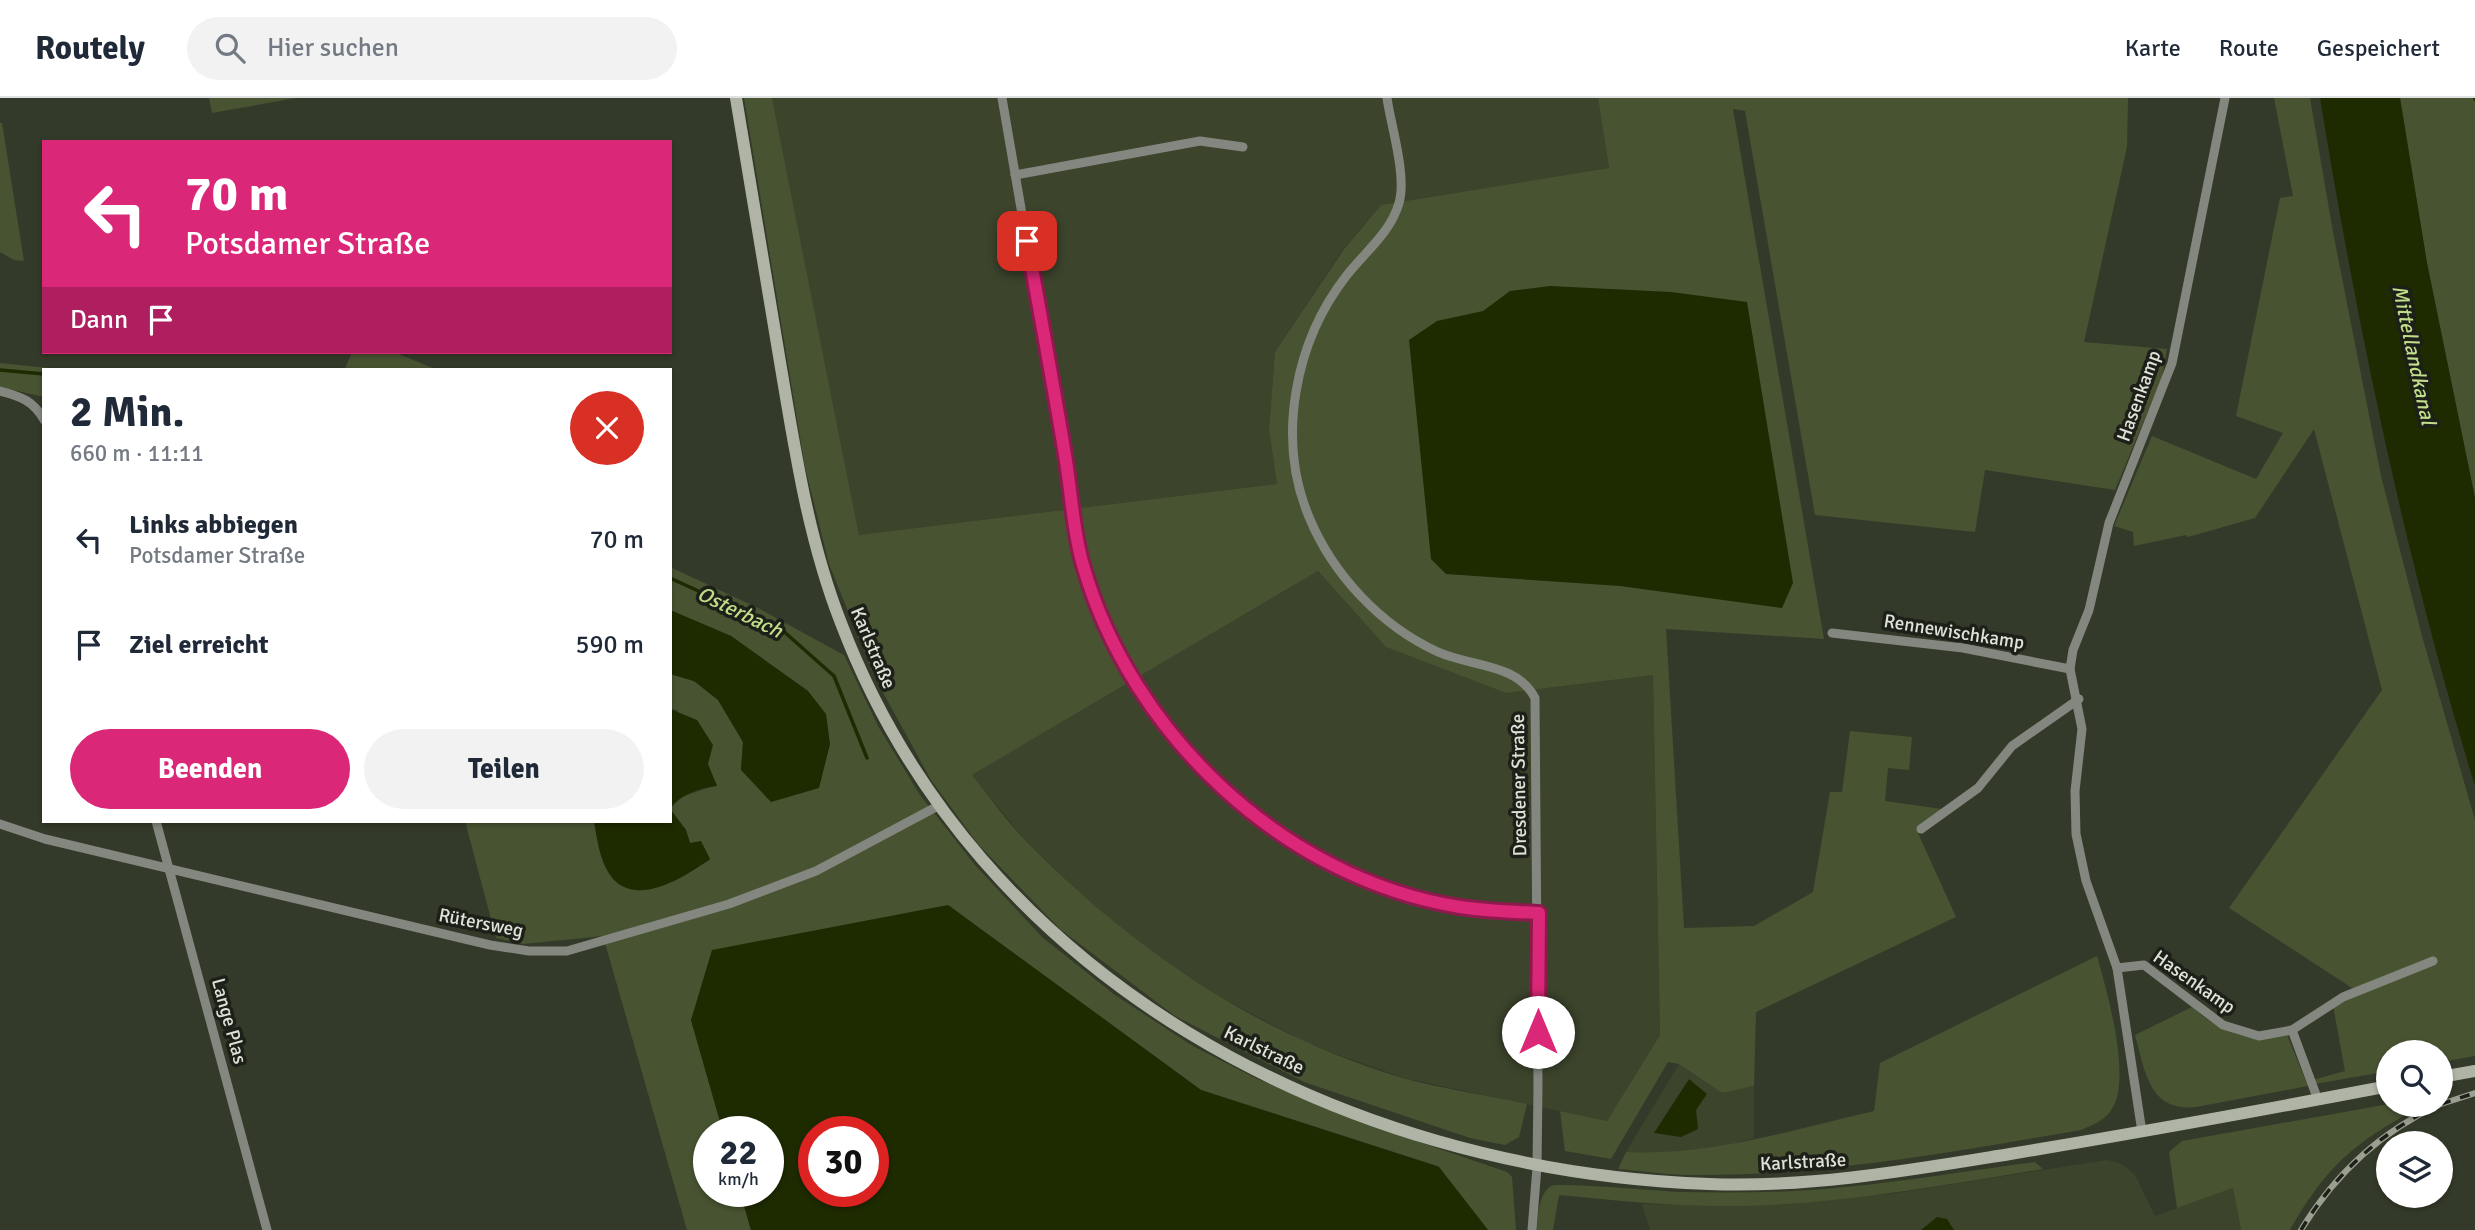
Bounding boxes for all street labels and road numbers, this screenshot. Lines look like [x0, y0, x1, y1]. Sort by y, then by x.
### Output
street label: Hasenkamp [2111, 347, 2167, 445]
street label: Karlstraße [845, 604, 901, 692]
street label: Rennewischkamp [1882, 609, 2026, 655]
street label: Dresdener Straße [1506, 714, 1532, 856]
street label: Rütersweg [437, 903, 525, 943]
street label: Hasenkamp [2148, 945, 2240, 1019]
street label: Lange Plas [206, 975, 252, 1067]
street label: Karlstraße [1220, 1020, 1308, 1080]
street label: Karlstraße [1759, 1148, 1847, 1176]

